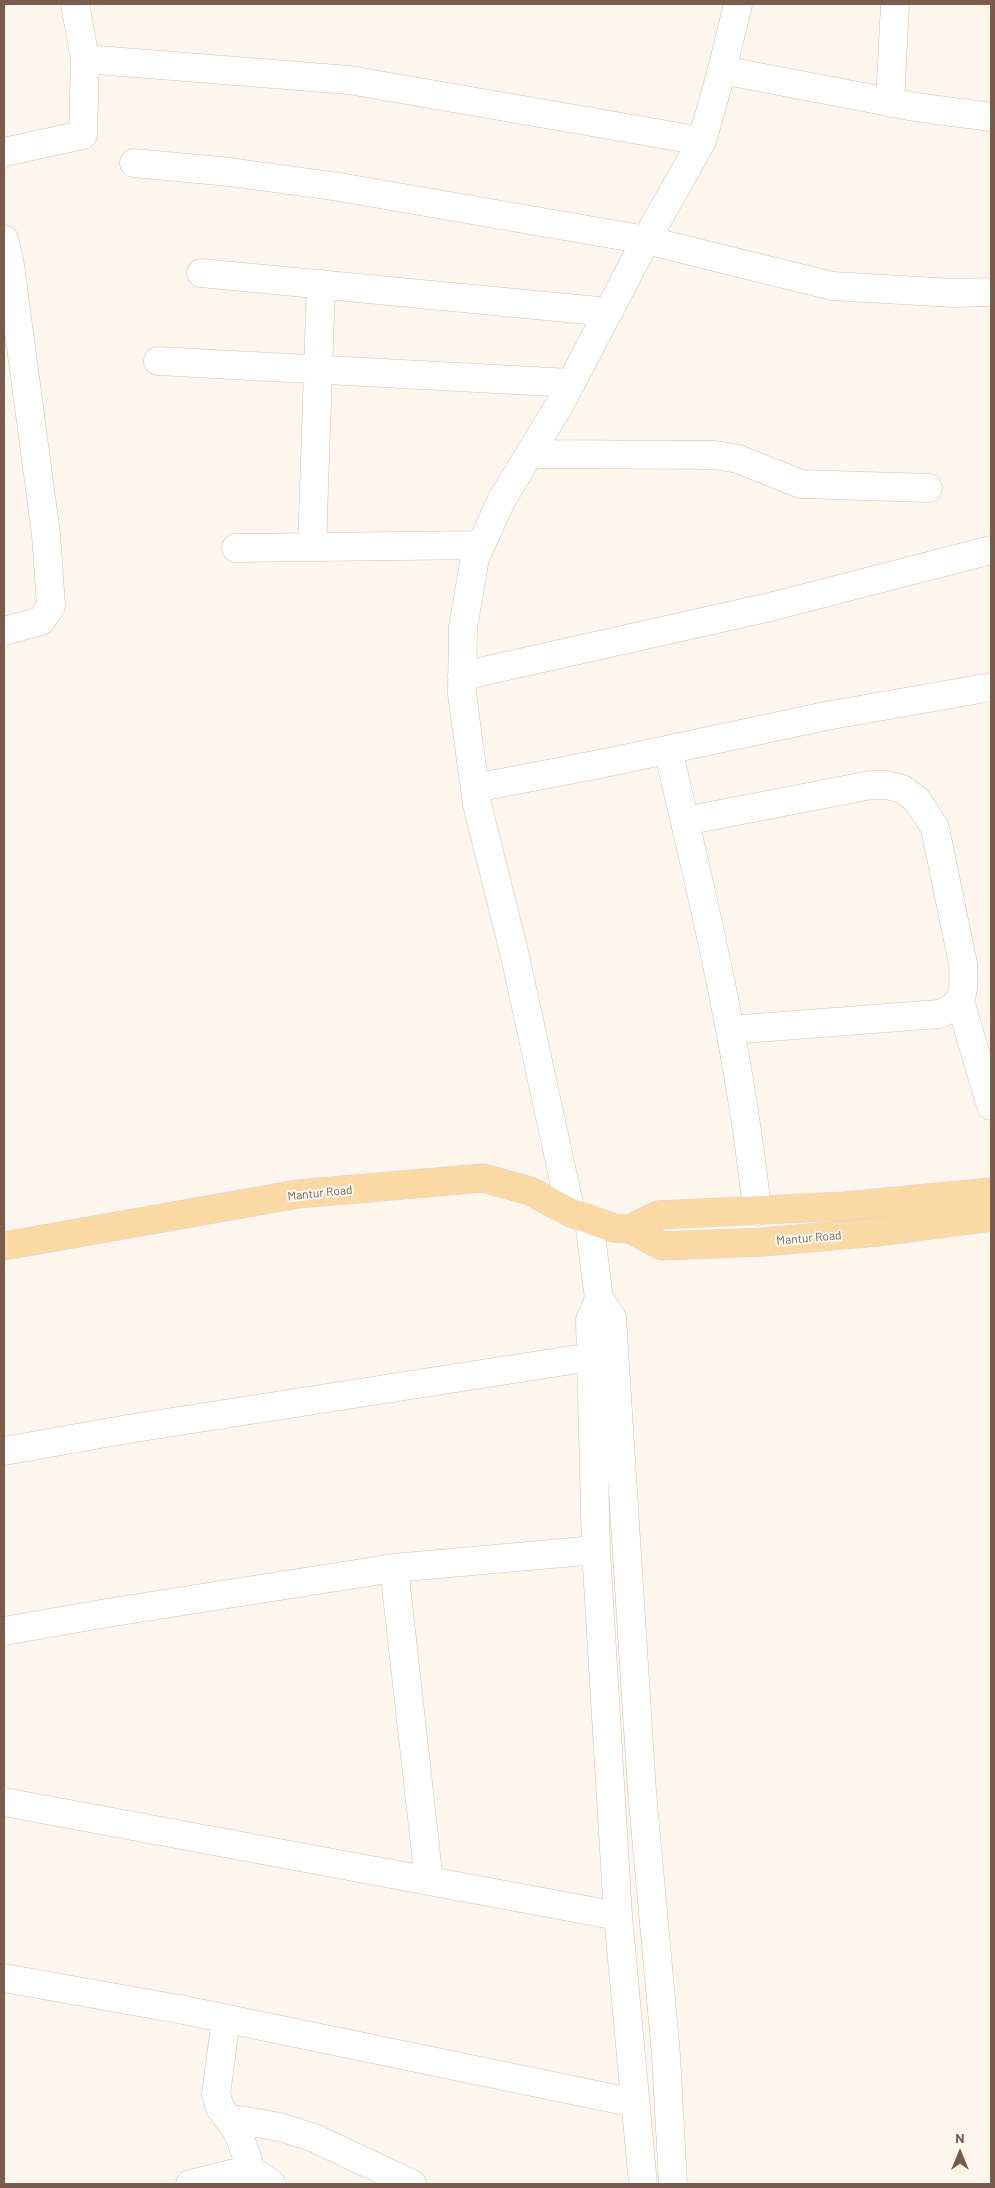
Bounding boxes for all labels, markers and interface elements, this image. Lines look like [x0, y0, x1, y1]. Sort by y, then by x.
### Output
street label: Mantur Road [287, 1182, 353, 1204]
street label: Mantur Road [776, 1228, 842, 1248]
north arrow [935, 2128, 985, 2178]
text: N [955, 2129, 965, 2146]

